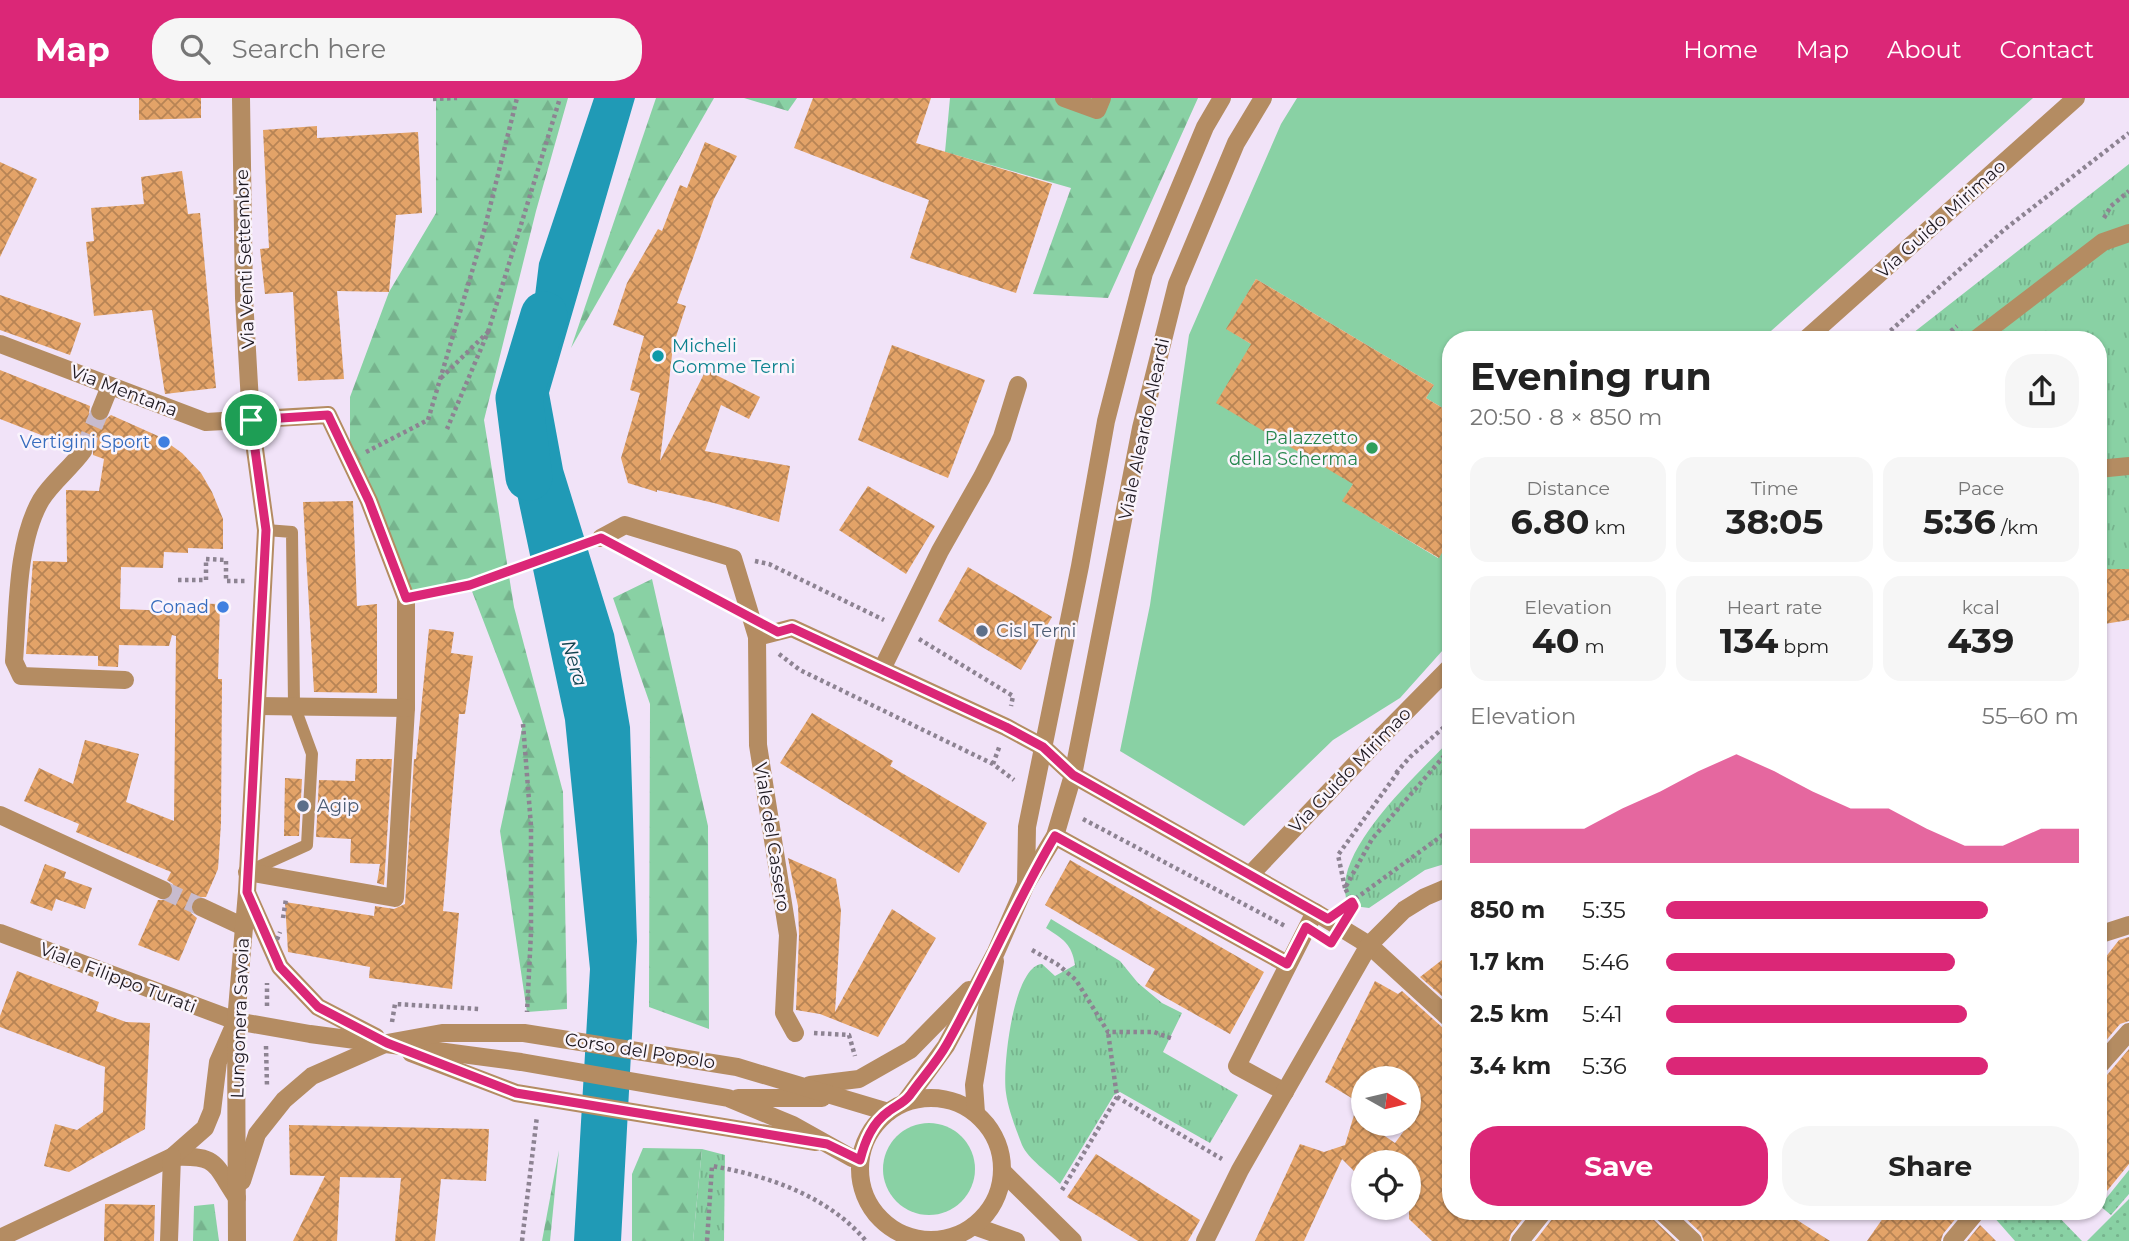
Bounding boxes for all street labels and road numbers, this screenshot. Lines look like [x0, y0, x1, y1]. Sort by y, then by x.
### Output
street label: Via Guido Mirimao [1872, 155, 2010, 283]
street label: Via Venti Settembre [231, 169, 259, 349]
street label: Viale Aleardo Aleardi [1114, 336, 1174, 522]
street label: Via Mentana [67, 360, 181, 422]
street label: Via Guido Mirimao [1284, 702, 1416, 838]
street label: Viale del Cassero [749, 761, 795, 913]
street label: Lungonera Savoia [226, 937, 254, 1099]
street label: Viale Filippo Turati [37, 938, 199, 1018]
street label: Corso del Popolo [563, 1028, 717, 1074]

